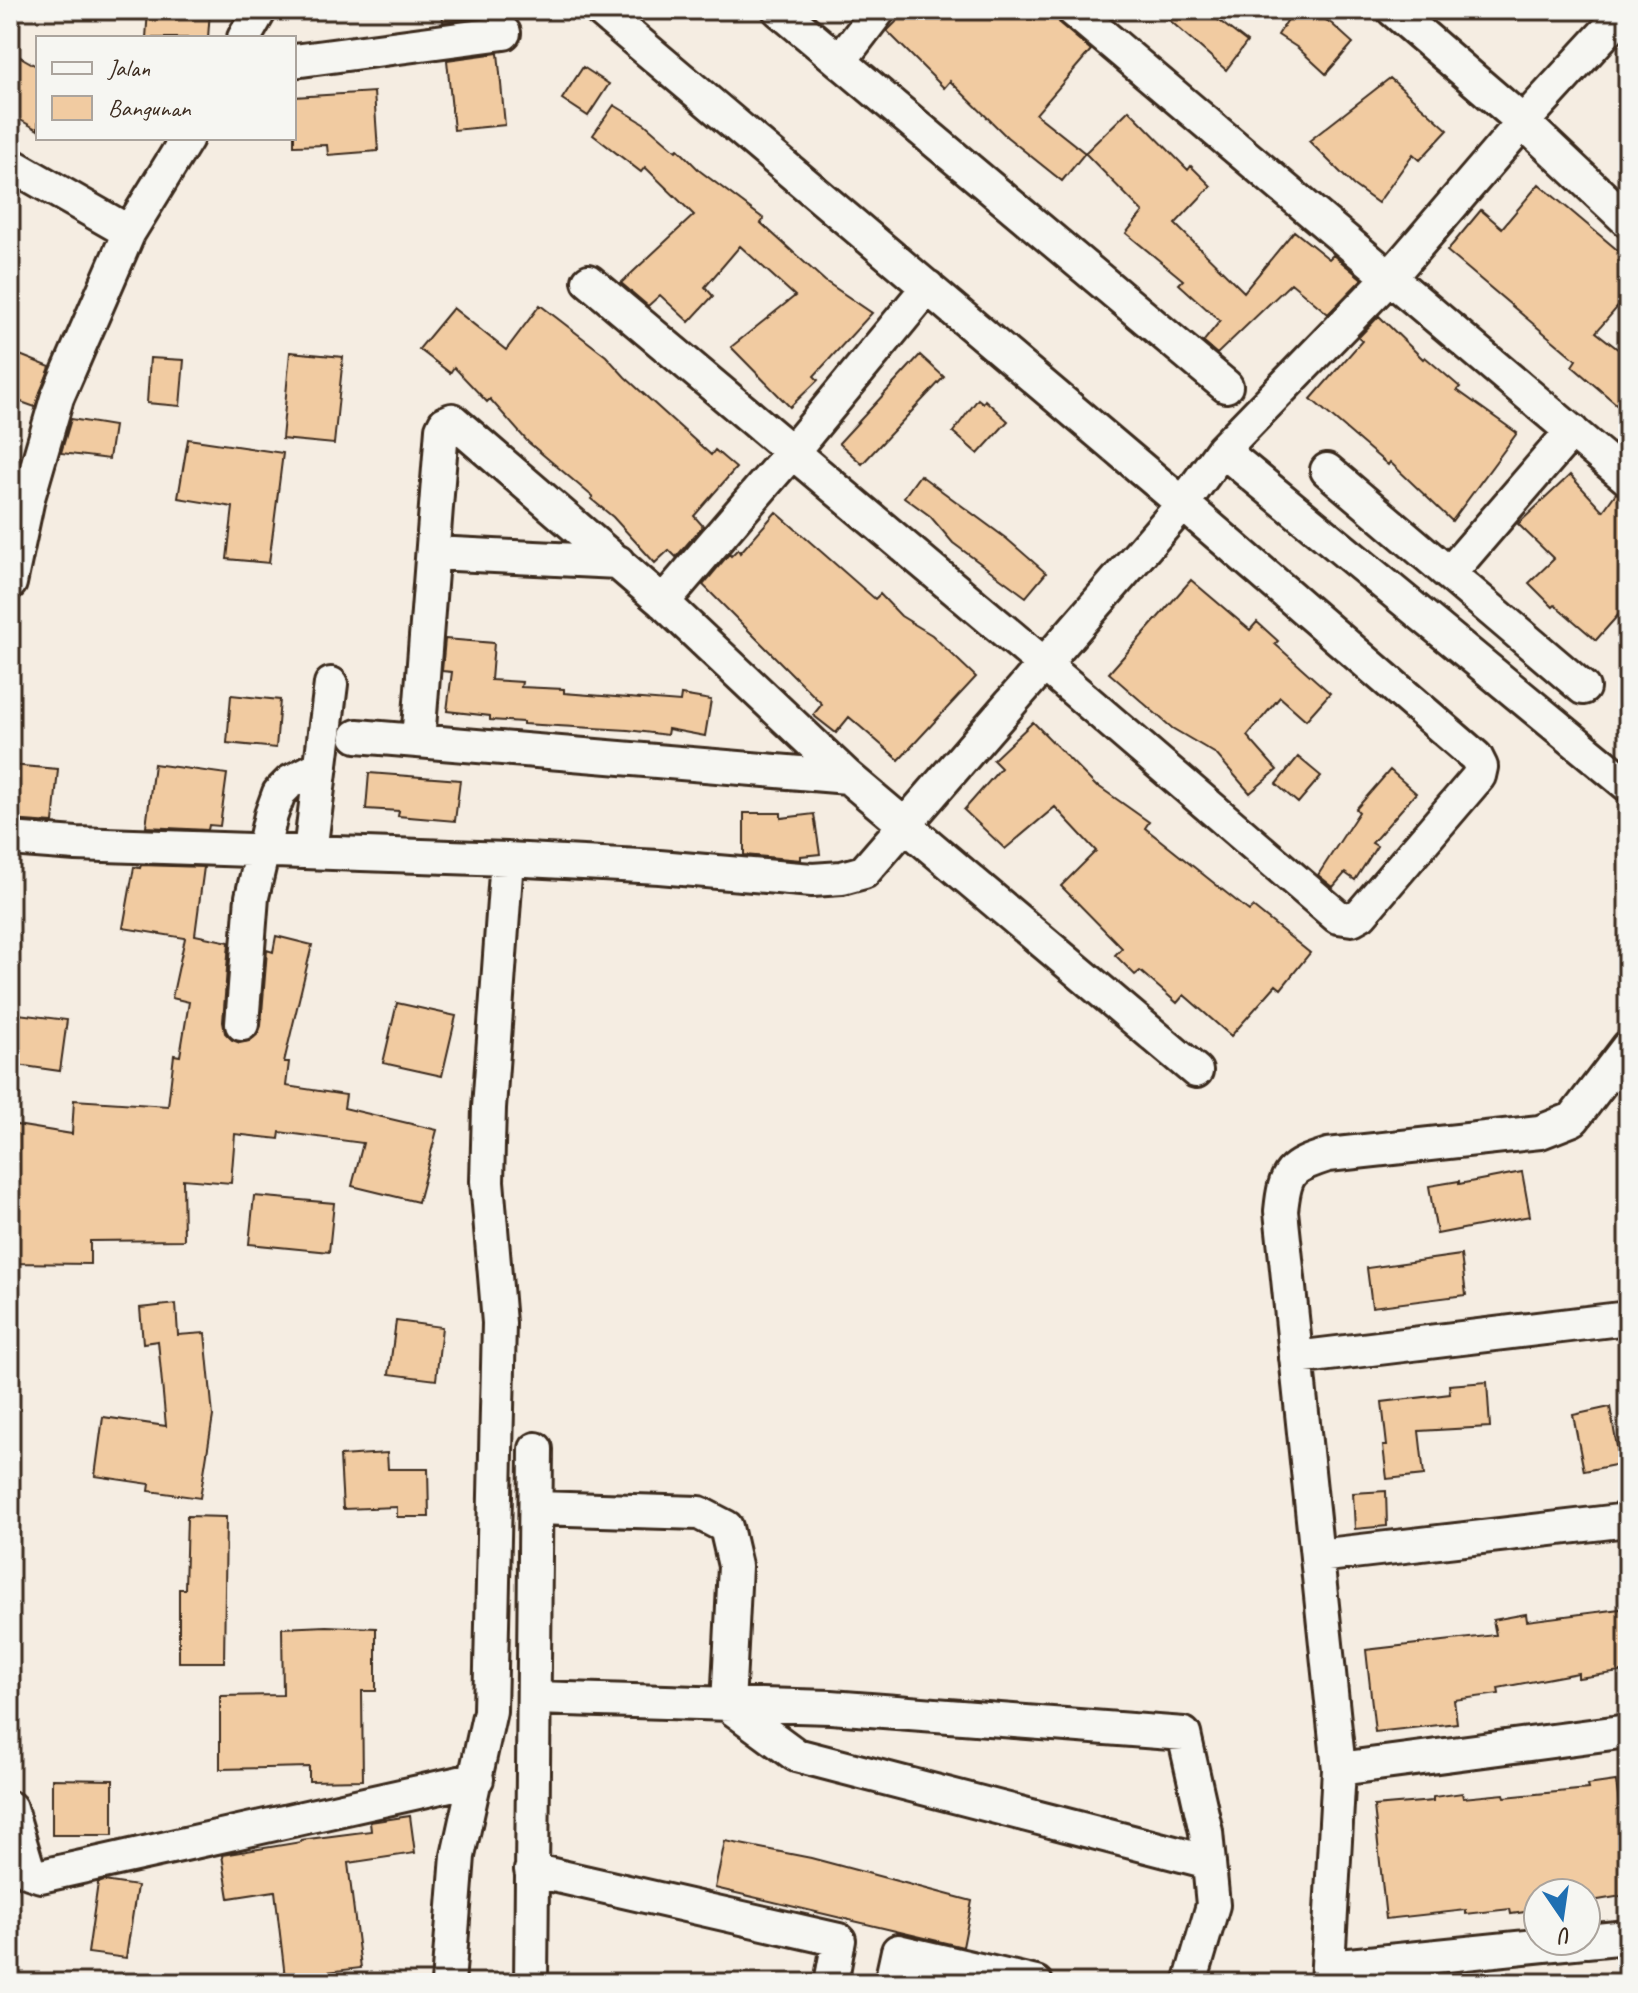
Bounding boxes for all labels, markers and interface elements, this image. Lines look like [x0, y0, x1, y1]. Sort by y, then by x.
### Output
legend [36, 36, 296, 140]
text: Jalan [107, 53, 150, 83]
text: Bangunan [108, 93, 192, 123]
north arrow [1522, 1877, 1602, 1957]
text: U [1554, 1921, 1575, 1951]

